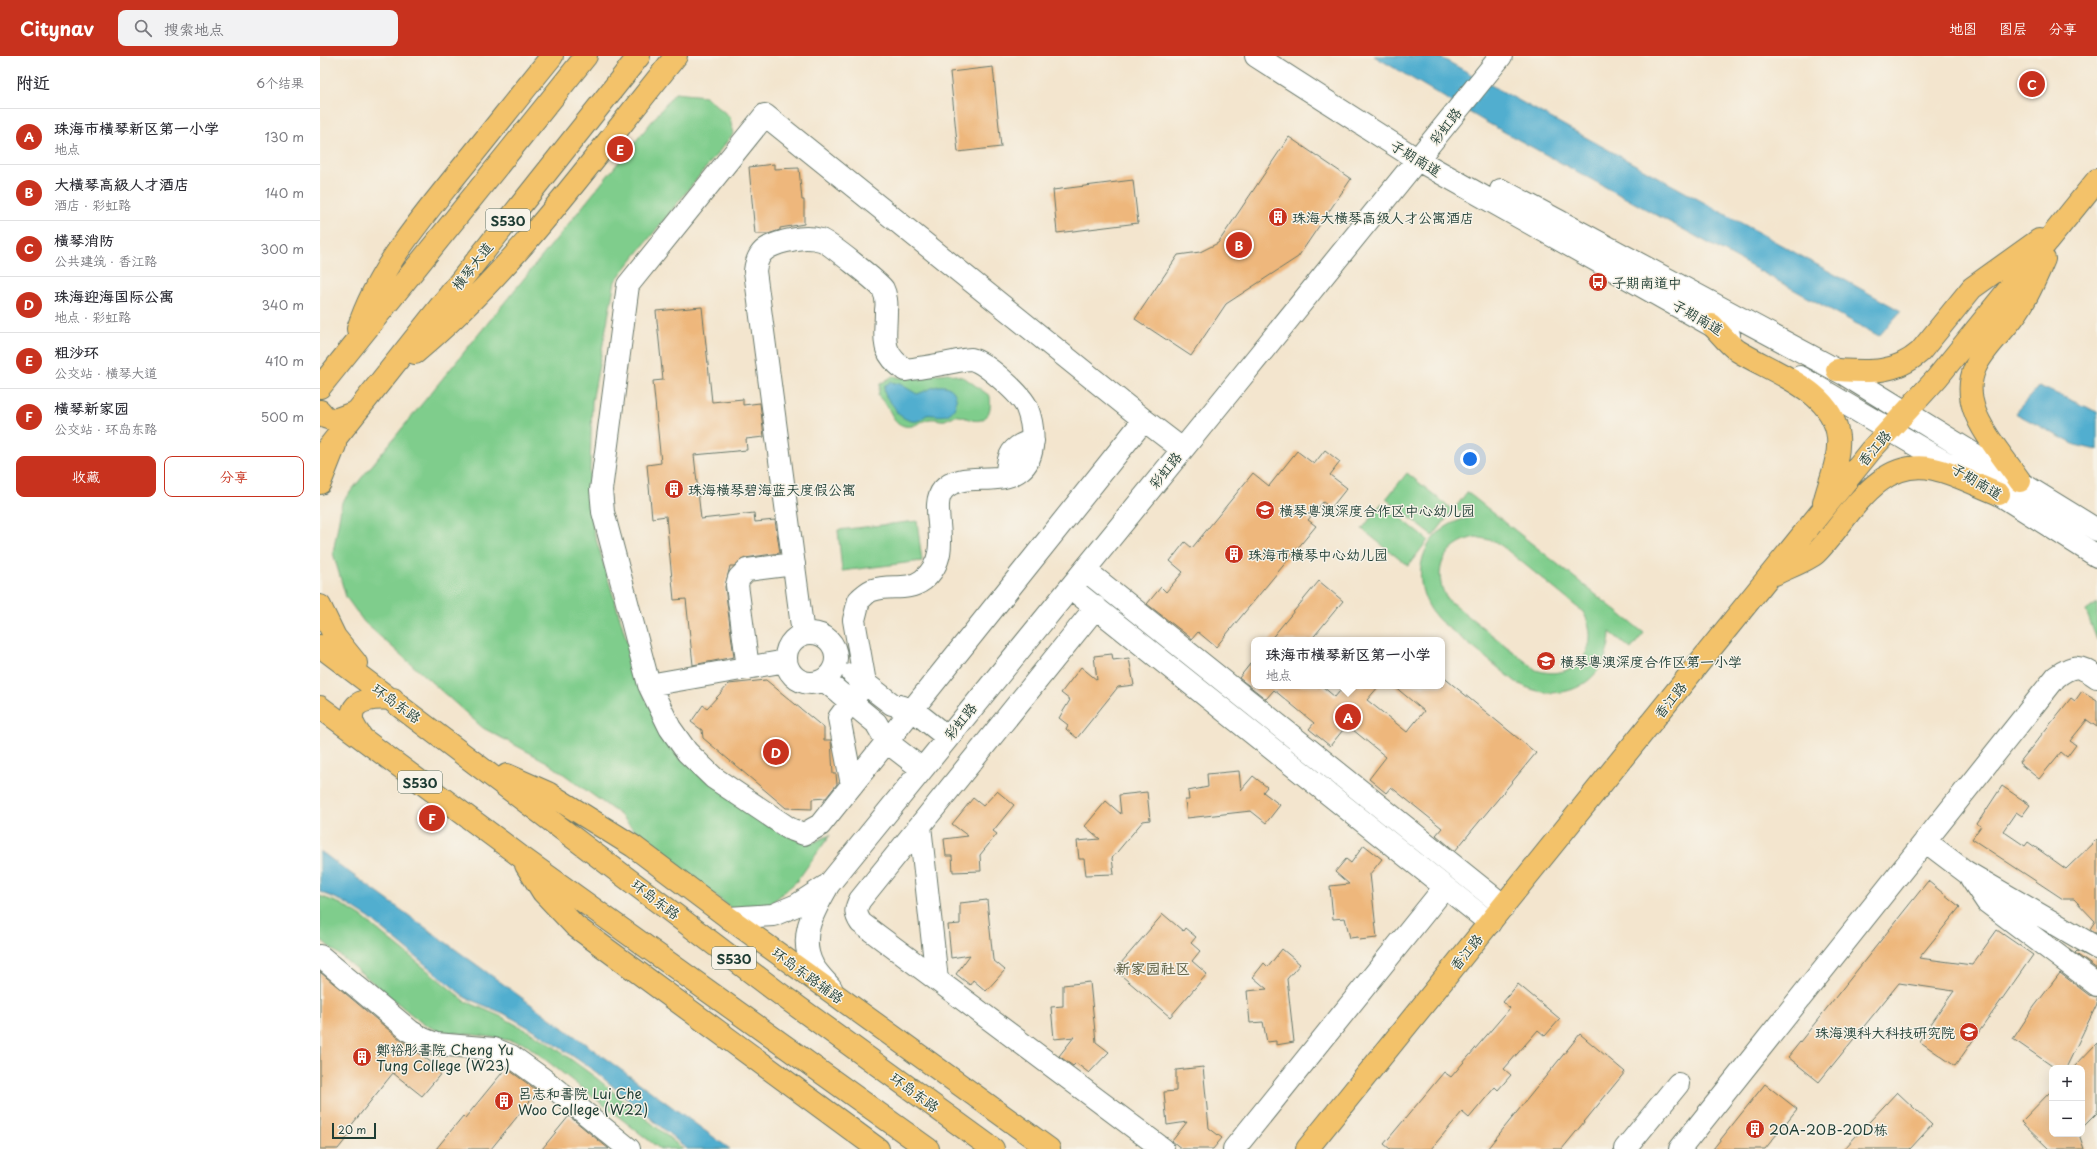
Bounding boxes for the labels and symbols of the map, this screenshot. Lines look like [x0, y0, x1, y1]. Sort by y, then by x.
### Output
pin: C [2019, 69, 2045, 99]
street label: 彩虹路 [1424, 103, 1466, 149]
pin: E [607, 134, 633, 164]
street label: 子期南道 [1387, 135, 1445, 181]
building icon: 珠海大横琴高级人才公寓酒店 [1267, 206, 1289, 228]
place label: 珠海大横琴高级人才公寓酒店 [1292, 207, 1474, 228]
road number: S530 [486, 209, 530, 231]
pin: B [1226, 230, 1252, 260]
street label: 横琴大道 [446, 237, 498, 295]
bus stop icon: 子期南道中 [1587, 271, 1609, 293]
place label: 子期南道中 [1612, 272, 1682, 293]
street label: 子期南道 [1669, 294, 1727, 340]
street label: 香江路 [1852, 425, 1896, 471]
street label: 彩虹路 [1144, 447, 1186, 493]
your location [1460, 449, 1480, 469]
street label: 子期南道 [1948, 458, 2006, 504]
building icon: 珠海横琴碧海蓝天度假公寓 [663, 478, 685, 500]
place label: 珠海横琴碧海蓝天度假公寓 [688, 479, 856, 500]
school or university icon: 横琴粤澳深度合作区中心幼儿园 [1254, 499, 1276, 521]
place label: 横琴粤澳深度合作区中心幼儿园 [1279, 500, 1475, 521]
building icon: 珠海市横琴中心幼儿园 [1223, 543, 1245, 565]
place label: 珠海市横琴中心幼儿园 [1248, 544, 1388, 565]
school or university icon: 横琴粤澳深度合作区第一小学 [1535, 650, 1557, 672]
place label: 横琴粤澳深度合作区第一小学 [1560, 651, 1742, 672]
street label: 香江路 [1649, 677, 1691, 723]
street label: 环岛东路 [368, 678, 426, 728]
street label: 彩虹路 [939, 698, 981, 744]
pin: A [1335, 702, 1361, 732]
pin: D [763, 737, 789, 767]
road number: S530 [398, 771, 442, 793]
pin: F [419, 803, 445, 833]
street label: 环岛东路 [627, 874, 685, 924]
street label: 香江路 [1445, 929, 1487, 975]
street label: 环岛东路辅路 [768, 942, 848, 1008]
road number: S530 [712, 947, 756, 969]
district label: 新家园社区 [1115, 956, 1191, 979]
school or university icon: 珠海澳科大科技研究院 [1958, 1021, 1980, 1043]
place label: 珠海澳科大科技研究院 [1815, 1022, 1955, 1043]
place label: 鄭裕彤書院 Cheng Yu Tung College (W23) [376, 1039, 514, 1076]
building icon: 鄭裕彤書院 Cheng Yu Tung College (W23) [351, 1046, 373, 1068]
street label: 环岛东路 [886, 1067, 944, 1117]
place label: 呂志和書院 Lui Che Woo College (W22) [518, 1083, 648, 1120]
building icon: 呂志和書院 Lui Che Woo College (W22) [493, 1090, 515, 1112]
building icon: 20A-20B-20D栋 [1744, 1118, 1766, 1140]
place label: 20A-20B-20D栋 [1769, 1119, 1888, 1140]
scale bar [332, 1121, 376, 1140]

